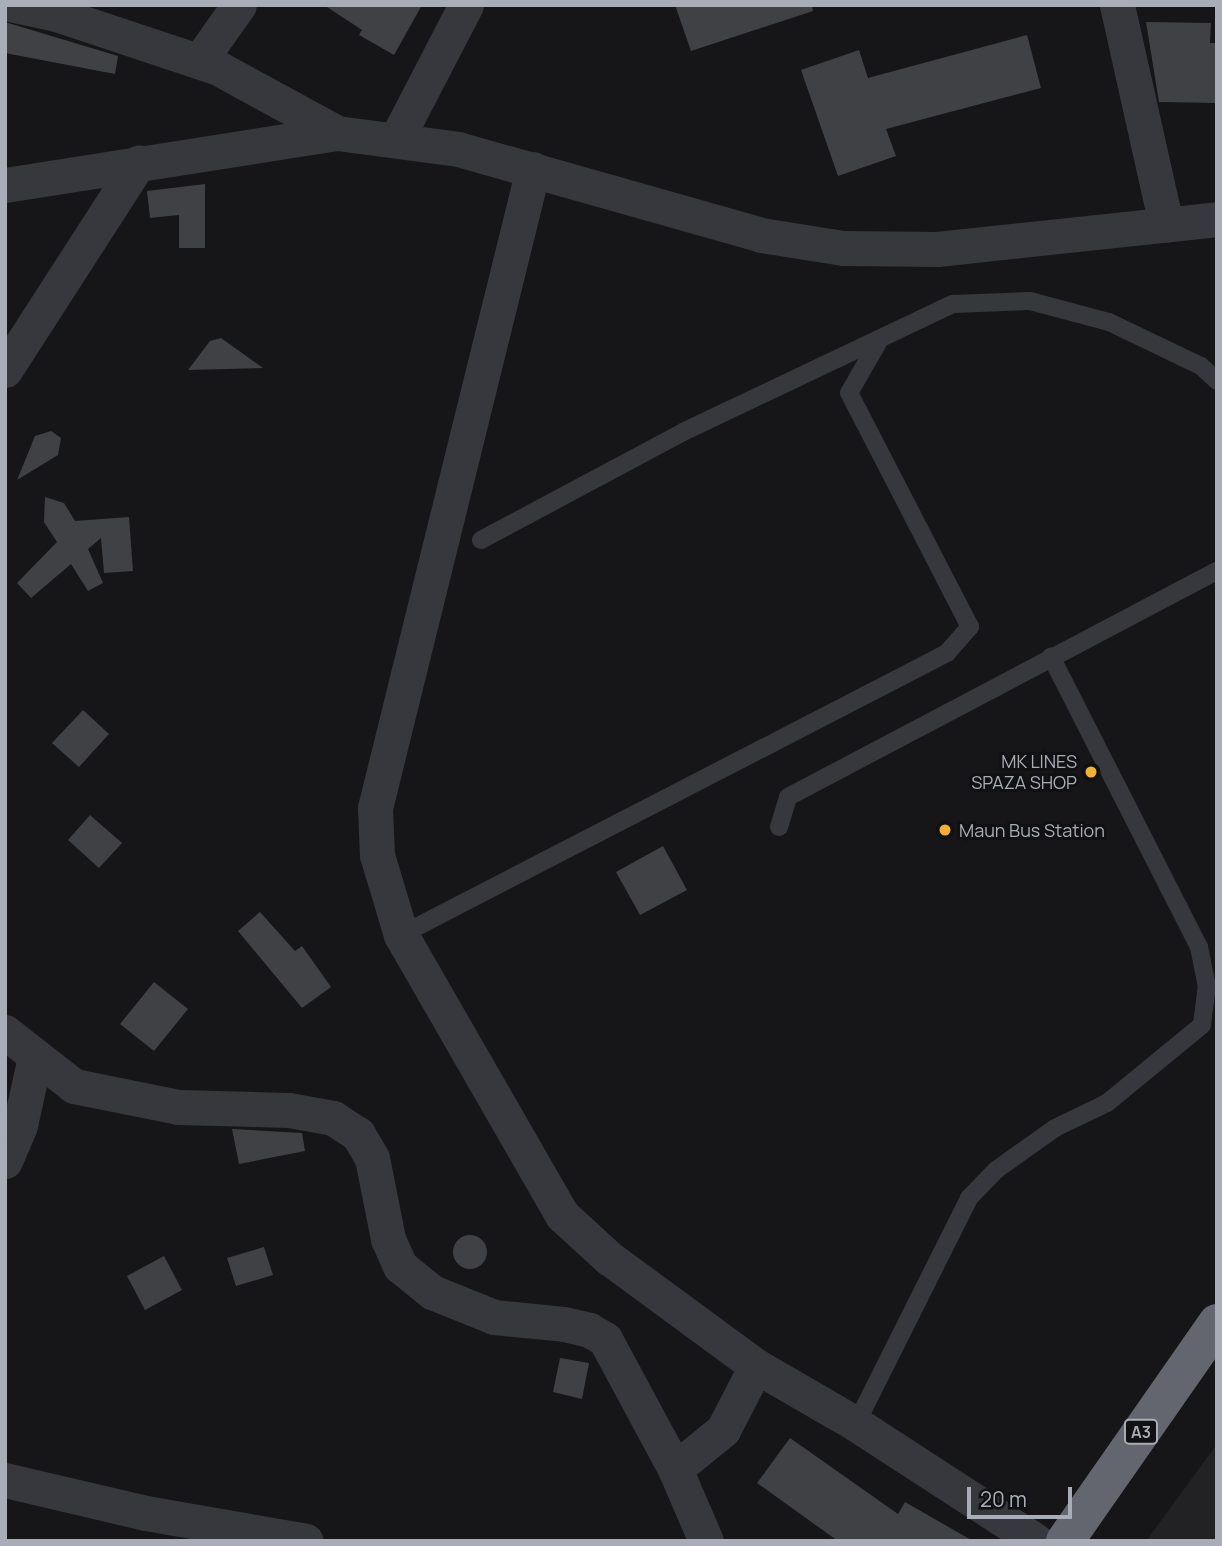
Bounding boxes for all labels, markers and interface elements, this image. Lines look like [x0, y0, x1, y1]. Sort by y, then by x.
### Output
place label: MK LINES SPAZA SHOP [971, 751, 1077, 794]
marker: MK LINES SPAZA SHOP [1083, 764, 1099, 780]
place label: Maun Bus Station [959, 819, 1105, 841]
marker: Maun Bus Station [937, 822, 953, 838]
road number: A3 [1124, 1420, 1158, 1444]
scale bar [970, 1472, 1075, 1516]
text: 20 m [980, 1485, 1027, 1513]

